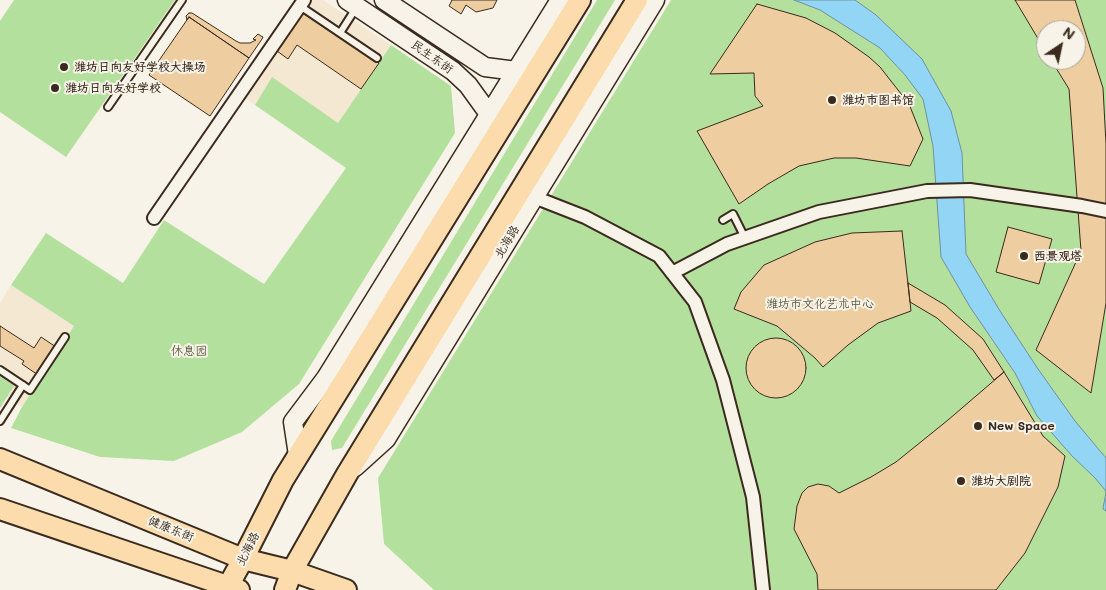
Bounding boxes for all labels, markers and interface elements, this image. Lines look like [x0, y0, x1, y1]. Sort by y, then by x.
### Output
north arrow [1036, 20, 1086, 70]
text: N [1059, 22, 1079, 44]
street label: 民生东街 [408, 37, 456, 77]
place label: 潍坊日向友好学校大操场 [74, 60, 206, 74]
marker: 潍坊日向友好学校大操场 [58, 61, 70, 73]
place label: 潍坊日向友好学校 [65, 81, 161, 95]
marker: 潍坊日向友好学校 [49, 82, 61, 94]
place label: 潍坊市图书馆 [842, 93, 914, 107]
marker: 潍坊市图书馆 [826, 94, 838, 106]
street label: 北海路 [492, 223, 522, 261]
place label: 西景观塔 [1034, 249, 1082, 263]
marker: 西景观塔 [1018, 250, 1030, 262]
park label: 潍坊市文化艺术中心 [766, 297, 874, 311]
park label: 休息园 [171, 344, 207, 358]
place label: New Space [988, 419, 1055, 433]
marker: New Space [972, 420, 984, 432]
place label: 潍坊大剧院 [971, 474, 1031, 488]
marker: 潍坊大剧院 [955, 475, 967, 487]
street label: 健康东街 [146, 513, 196, 545]
street label: 北海路 [233, 530, 263, 568]

